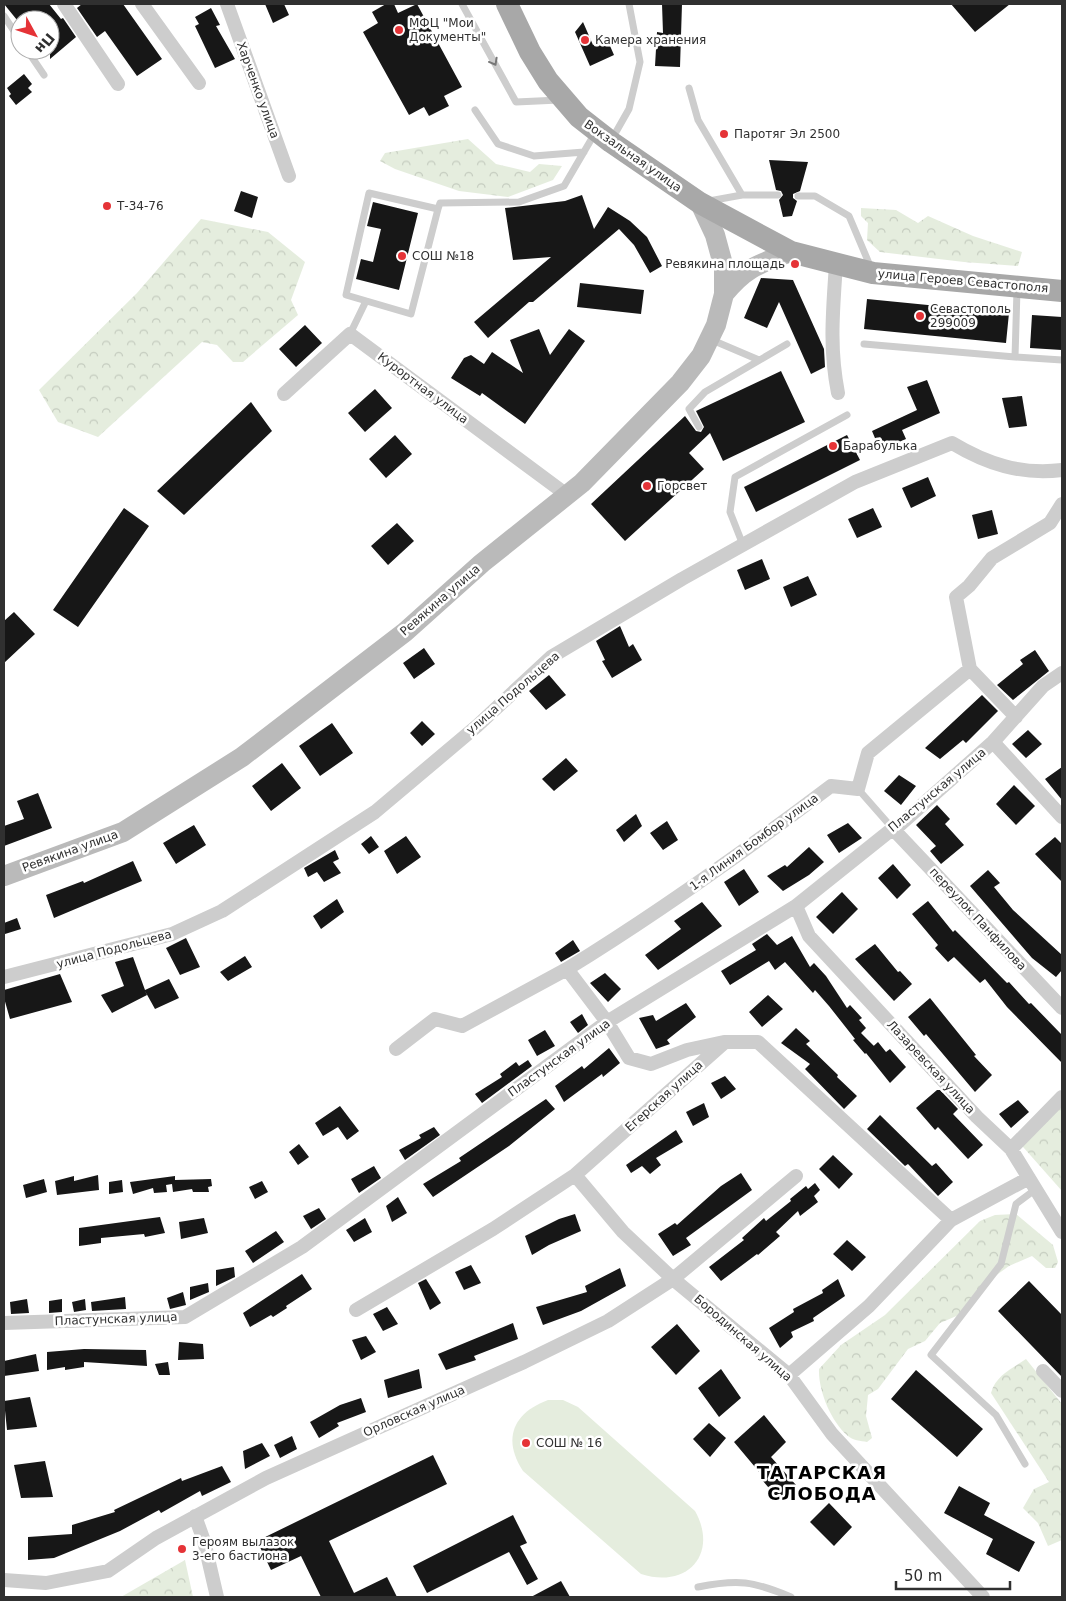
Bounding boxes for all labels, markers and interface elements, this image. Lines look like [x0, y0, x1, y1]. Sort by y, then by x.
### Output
north arrow [10, 10, 60, 60]
place label: МФЦ "Мои Документы" [409, 16, 486, 44]
marker: МФЦ "Мои Документы" [393, 24, 405, 36]
text: Пн [32, 30, 58, 57]
place label: Камера хранения [595, 33, 706, 47]
marker: Камера хранения [579, 34, 591, 46]
street label: Харченко улица [234, 40, 282, 140]
one-way arrow [488, 57, 498, 66]
street label: Вокзальная улица [582, 117, 684, 195]
place label: Паротяг Эл 2500 [734, 127, 840, 141]
marker: Паротяг Эл 2500 [718, 128, 730, 140]
place label: Т-34-76 [116, 199, 164, 213]
marker: Т-34-76 [101, 200, 113, 212]
place label: СОШ №18 [412, 249, 474, 263]
marker: СОШ №18 [396, 250, 408, 262]
place label: Ревякина площадь [665, 257, 785, 271]
marker: Ревякина площадь [789, 258, 801, 270]
street label: улица Героев Севастополя [877, 267, 1049, 295]
place label: Севастополь 299009 [930, 302, 1011, 330]
marker: Севастополь 299009 [914, 310, 926, 322]
street label: Курортная улица [375, 349, 471, 427]
place label: Барабулька [843, 439, 917, 453]
marker: Барабулька [827, 440, 839, 452]
place label: Горсвет [657, 479, 707, 493]
marker: Горсвет [641, 480, 653, 492]
street label: Ревякина улица [397, 562, 483, 638]
street label: улица Подольцева [464, 649, 562, 737]
street label: Пластунская улица [885, 745, 989, 835]
street label: 1-я Линия Бомбор улица [687, 791, 821, 893]
street label: Ревякина улица [20, 827, 120, 875]
street label: переулок Панфилова [927, 865, 1029, 973]
street label: улица Подольцева [55, 927, 173, 971]
street label: Пластунская улица [505, 1016, 613, 1100]
street label: Лазаревская улица [884, 1017, 978, 1117]
street label: Егерская улица [622, 1058, 706, 1134]
street label: Бородинская улица [691, 1292, 795, 1384]
street label: Пластунская улица [54, 1310, 178, 1328]
street label: Орловская улица [361, 1382, 467, 1440]
place label: СОШ № 16 [536, 1436, 602, 1450]
marker: СОШ № 16 [520, 1437, 532, 1449]
district label: ТАТАРСКАЯ СЛОБОДА [757, 1462, 887, 1504]
place label: Героям вылазок 3-его бастиона [192, 1535, 294, 1563]
marker: Героям вылазок 3-его бастиона [176, 1543, 188, 1555]
scale bar [896, 1558, 1010, 1590]
text: 50 m [904, 1567, 942, 1585]

